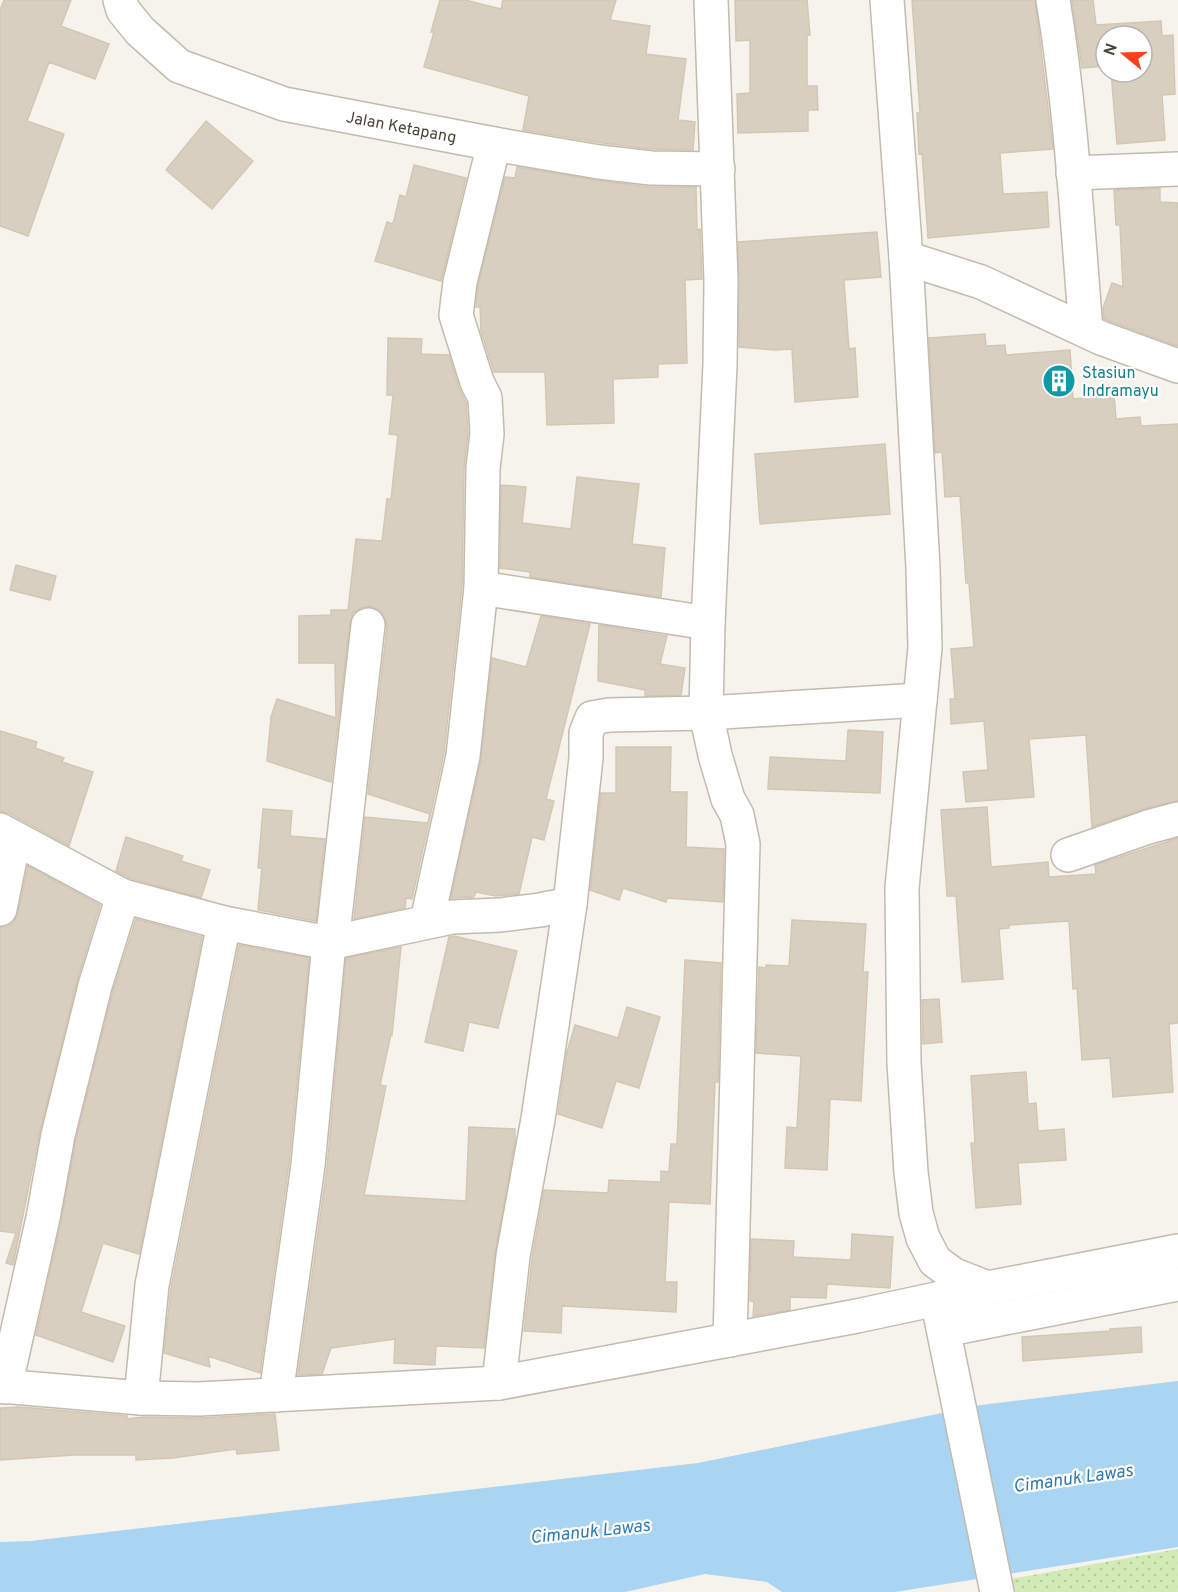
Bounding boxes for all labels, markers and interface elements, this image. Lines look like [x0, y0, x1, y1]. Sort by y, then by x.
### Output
north arrow [1094, 24, 1154, 84]
text: N [1100, 41, 1123, 58]
street label: Jalan Ketapang [344, 108, 458, 149]
building icon: Stasiun Indramayu [1041, 363, 1077, 399]
place label: Stasiun Indramayu [1082, 364, 1159, 402]
water label: Cimanuk Lawas [1012, 1460, 1135, 1499]
water label: Cimanuk Lawas [529, 1515, 652, 1550]

